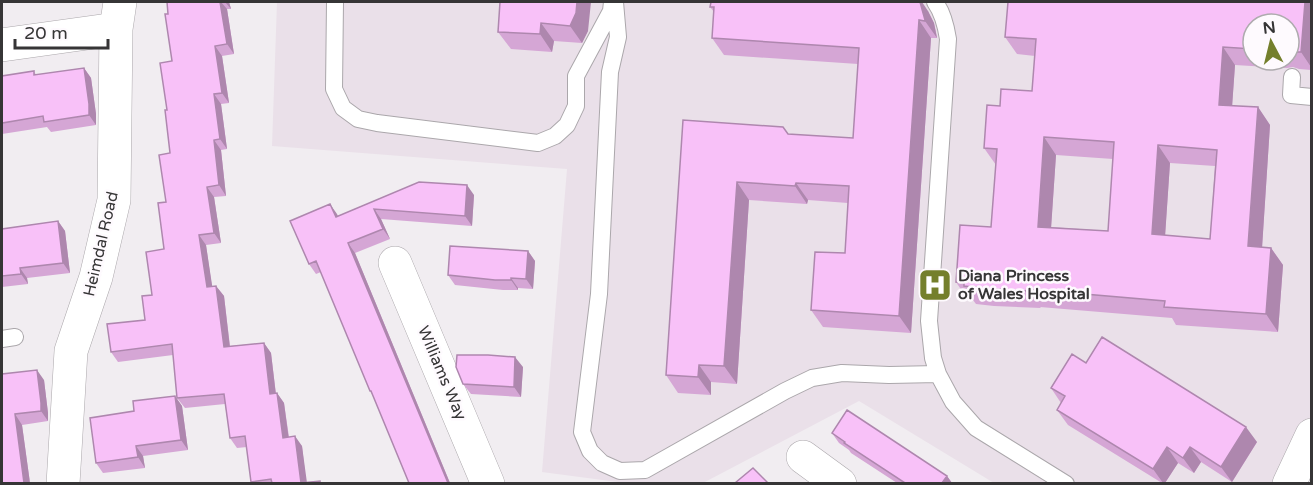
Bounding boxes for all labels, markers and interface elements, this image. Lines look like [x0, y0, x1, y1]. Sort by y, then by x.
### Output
scale bar [15, 12, 108, 50]
north arrow [1241, 12, 1301, 72]
text: N [1262, 17, 1277, 39]
text: 20 m [24, 22, 68, 44]
street label: Heimdal Road [79, 190, 123, 298]
place label: Diana Princess of Wales Hospital [958, 266, 1090, 304]
hospital icon: Diana Princess of Wales Hospital [917, 267, 953, 303]
street label: Williams Way [413, 323, 471, 424]

